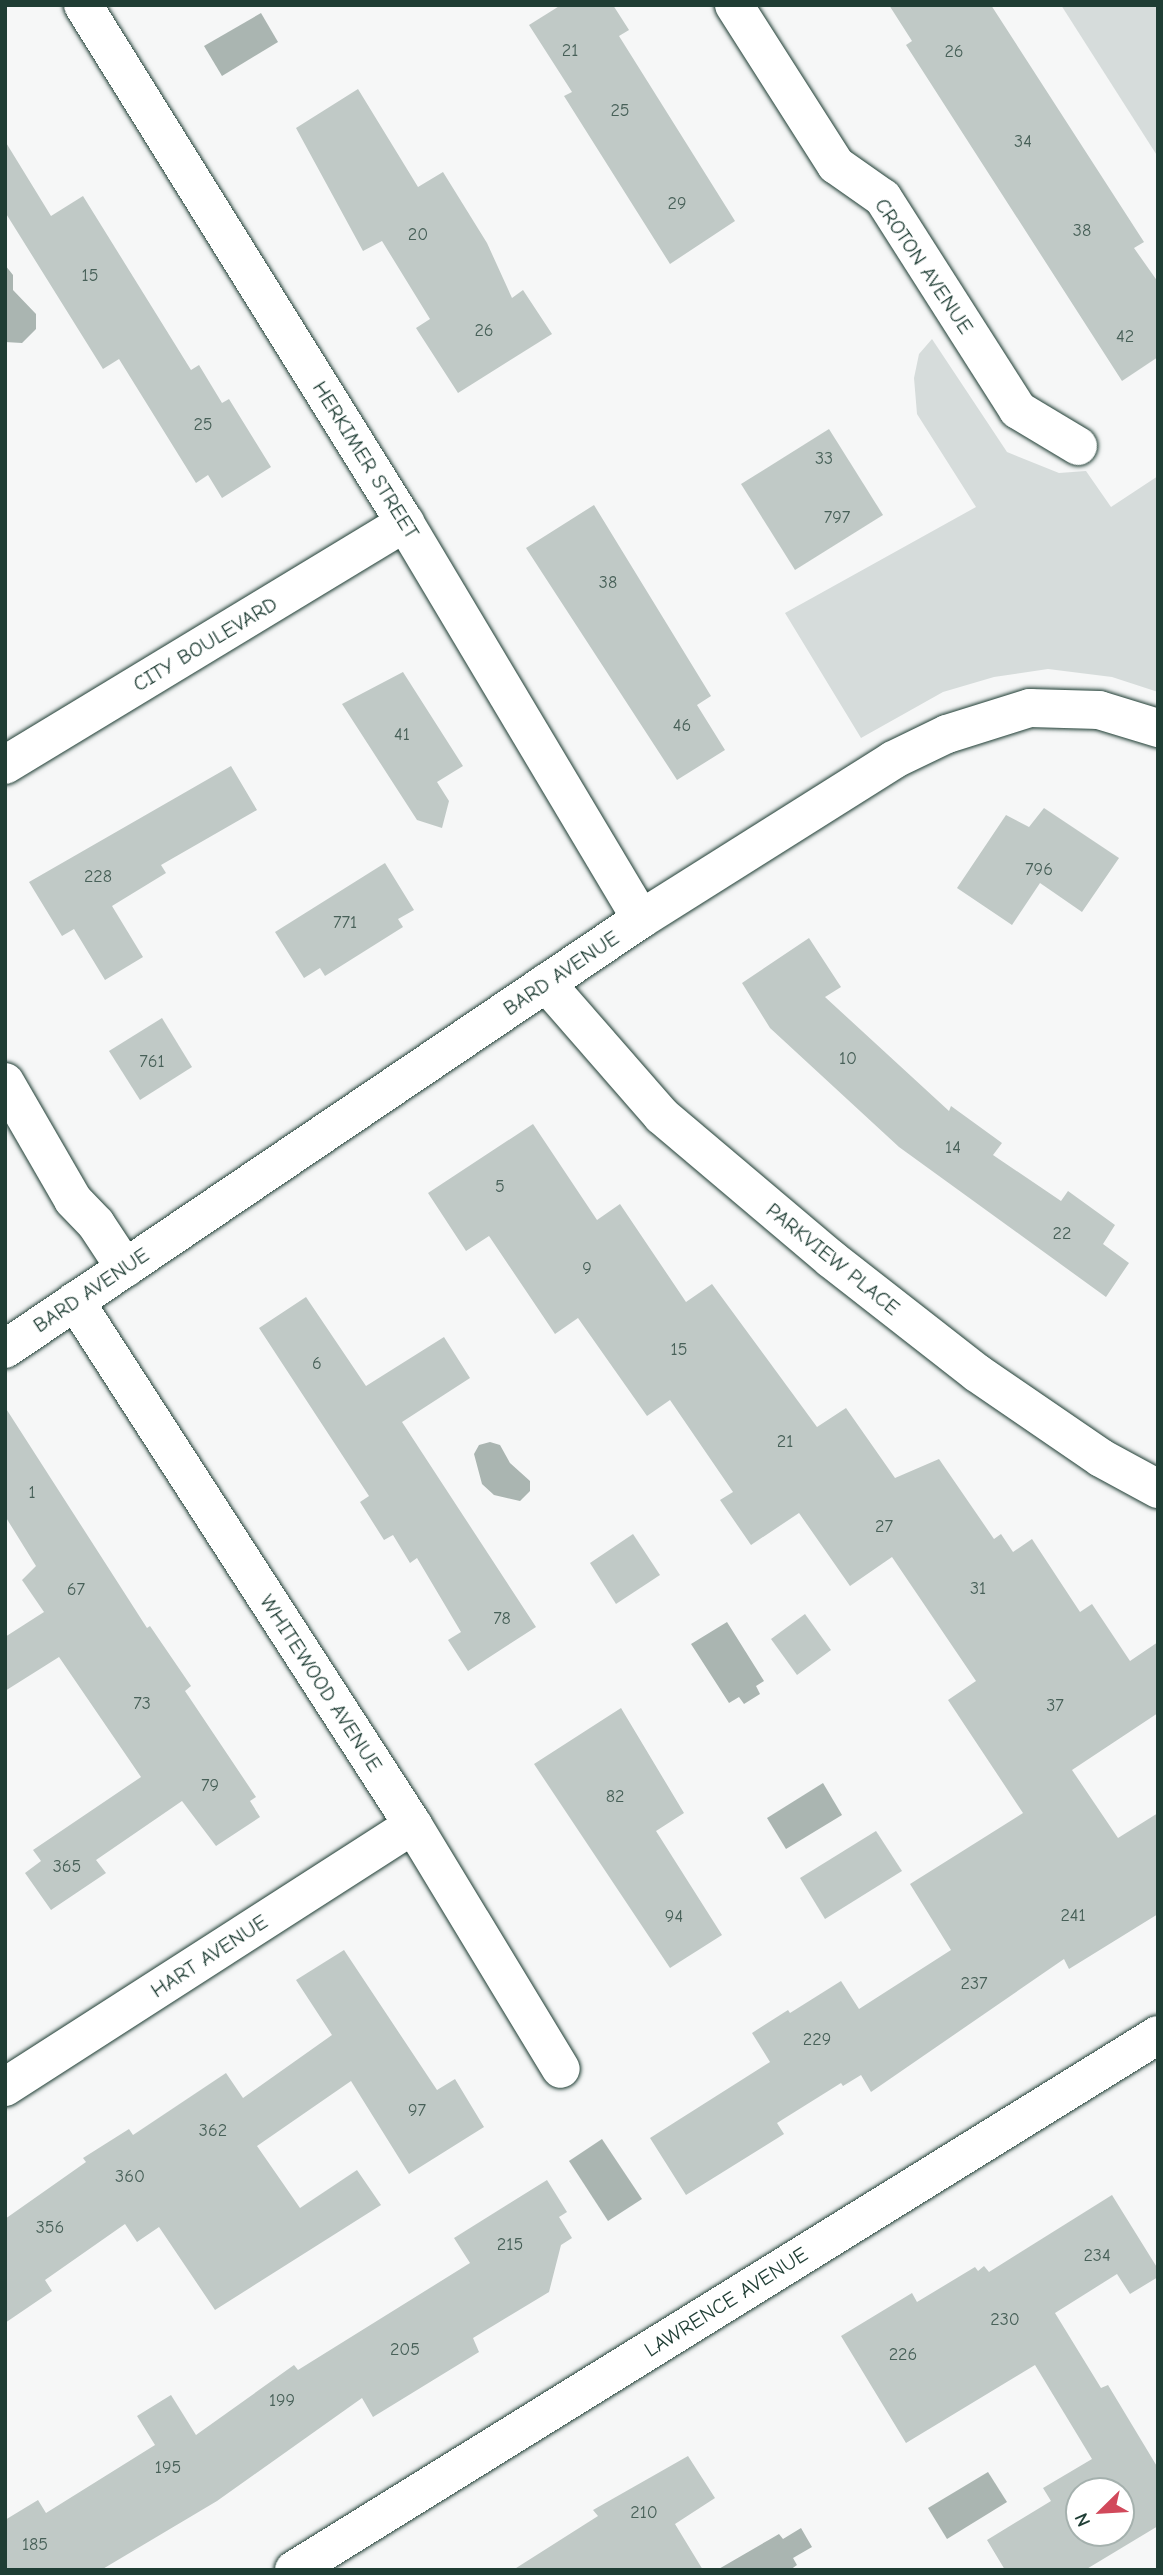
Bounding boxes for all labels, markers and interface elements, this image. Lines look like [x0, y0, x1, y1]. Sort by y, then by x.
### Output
house number: 21 [562, 40, 578, 62]
house number: 26 [944, 41, 964, 63]
house number: 25 [610, 100, 630, 122]
house number: 34 [1014, 131, 1032, 153]
house number: 29 [668, 193, 686, 215]
street label: CROTON AVENUE [869, 193, 979, 339]
house number: 38 [1073, 220, 1091, 242]
house number: 20 [408, 224, 428, 246]
house number: 15 [82, 265, 98, 287]
house number: 26 [474, 320, 494, 342]
house number: 42 [1116, 326, 1134, 348]
street label: HERKIMER STREET [307, 376, 425, 544]
house number: 25 [193, 414, 213, 436]
house number: 33 [815, 448, 833, 470]
house number: 797 [824, 507, 850, 529]
house number: 38 [599, 572, 617, 594]
street label: CITY BOULEVARD [128, 591, 282, 697]
house number: 46 [673, 715, 691, 737]
house number: 41 [394, 724, 410, 746]
house number: 796 [1025, 859, 1053, 881]
house number: 228 [84, 866, 112, 888]
house number: 771 [333, 912, 357, 934]
street label: BARD AVENUE [498, 925, 624, 1021]
house number: 10 [839, 1048, 857, 1070]
house number: 761 [139, 1051, 165, 1073]
house number: 14 [945, 1137, 961, 1159]
house number: 5 [495, 1176, 505, 1198]
street label: PARKVIEW PLACE [761, 1197, 905, 1321]
house number: 22 [1053, 1223, 1071, 1245]
street label: BARD AVENUE [28, 1242, 154, 1338]
house number: 9 [582, 1258, 592, 1280]
house number: 15 [671, 1339, 687, 1361]
house number: 6 [312, 1353, 322, 1375]
house number: 21 [777, 1431, 793, 1453]
house number: 1 [28, 1482, 36, 1504]
house number: 27 [875, 1516, 893, 1538]
house number: 31 [970, 1578, 986, 1600]
house number: 67 [67, 1579, 85, 1601]
street label: WHITEWOOD AVENUE [254, 1590, 388, 1776]
house number: 78 [493, 1608, 511, 1630]
house number: 73 [133, 1693, 151, 1715]
house number: 37 [1046, 1695, 1064, 1717]
house number: 79 [201, 1775, 219, 1797]
house number: 82 [606, 1786, 624, 1808]
house number: 365 [53, 1856, 81, 1878]
house number: 241 [1060, 1905, 1086, 1927]
house number: 94 [665, 1906, 683, 1928]
street label: HART AVENUE [146, 1909, 272, 2003]
house number: 237 [960, 1973, 988, 1995]
house number: 229 [803, 2029, 831, 2051]
house number: 97 [408, 2100, 426, 2122]
house number: 362 [199, 2120, 227, 2142]
house number: 360 [115, 2166, 145, 2188]
house number: 356 [36, 2217, 64, 2239]
house number: 215 [497, 2234, 523, 2256]
street label: LAWRENCE AVENUE [640, 2242, 812, 2362]
house number: 234 [1083, 2245, 1111, 2267]
house number: 230 [990, 2309, 1020, 2331]
house number: 205 [390, 2339, 420, 2361]
house number: 226 [889, 2344, 917, 2366]
house number: 199 [269, 2390, 295, 2412]
house number: 195 [155, 2457, 181, 2479]
north arrow [1065, 2477, 1135, 2547]
house number: 210 [630, 2502, 658, 2524]
text: N [1070, 2510, 1095, 2530]
house number: 185 [22, 2534, 48, 2556]

